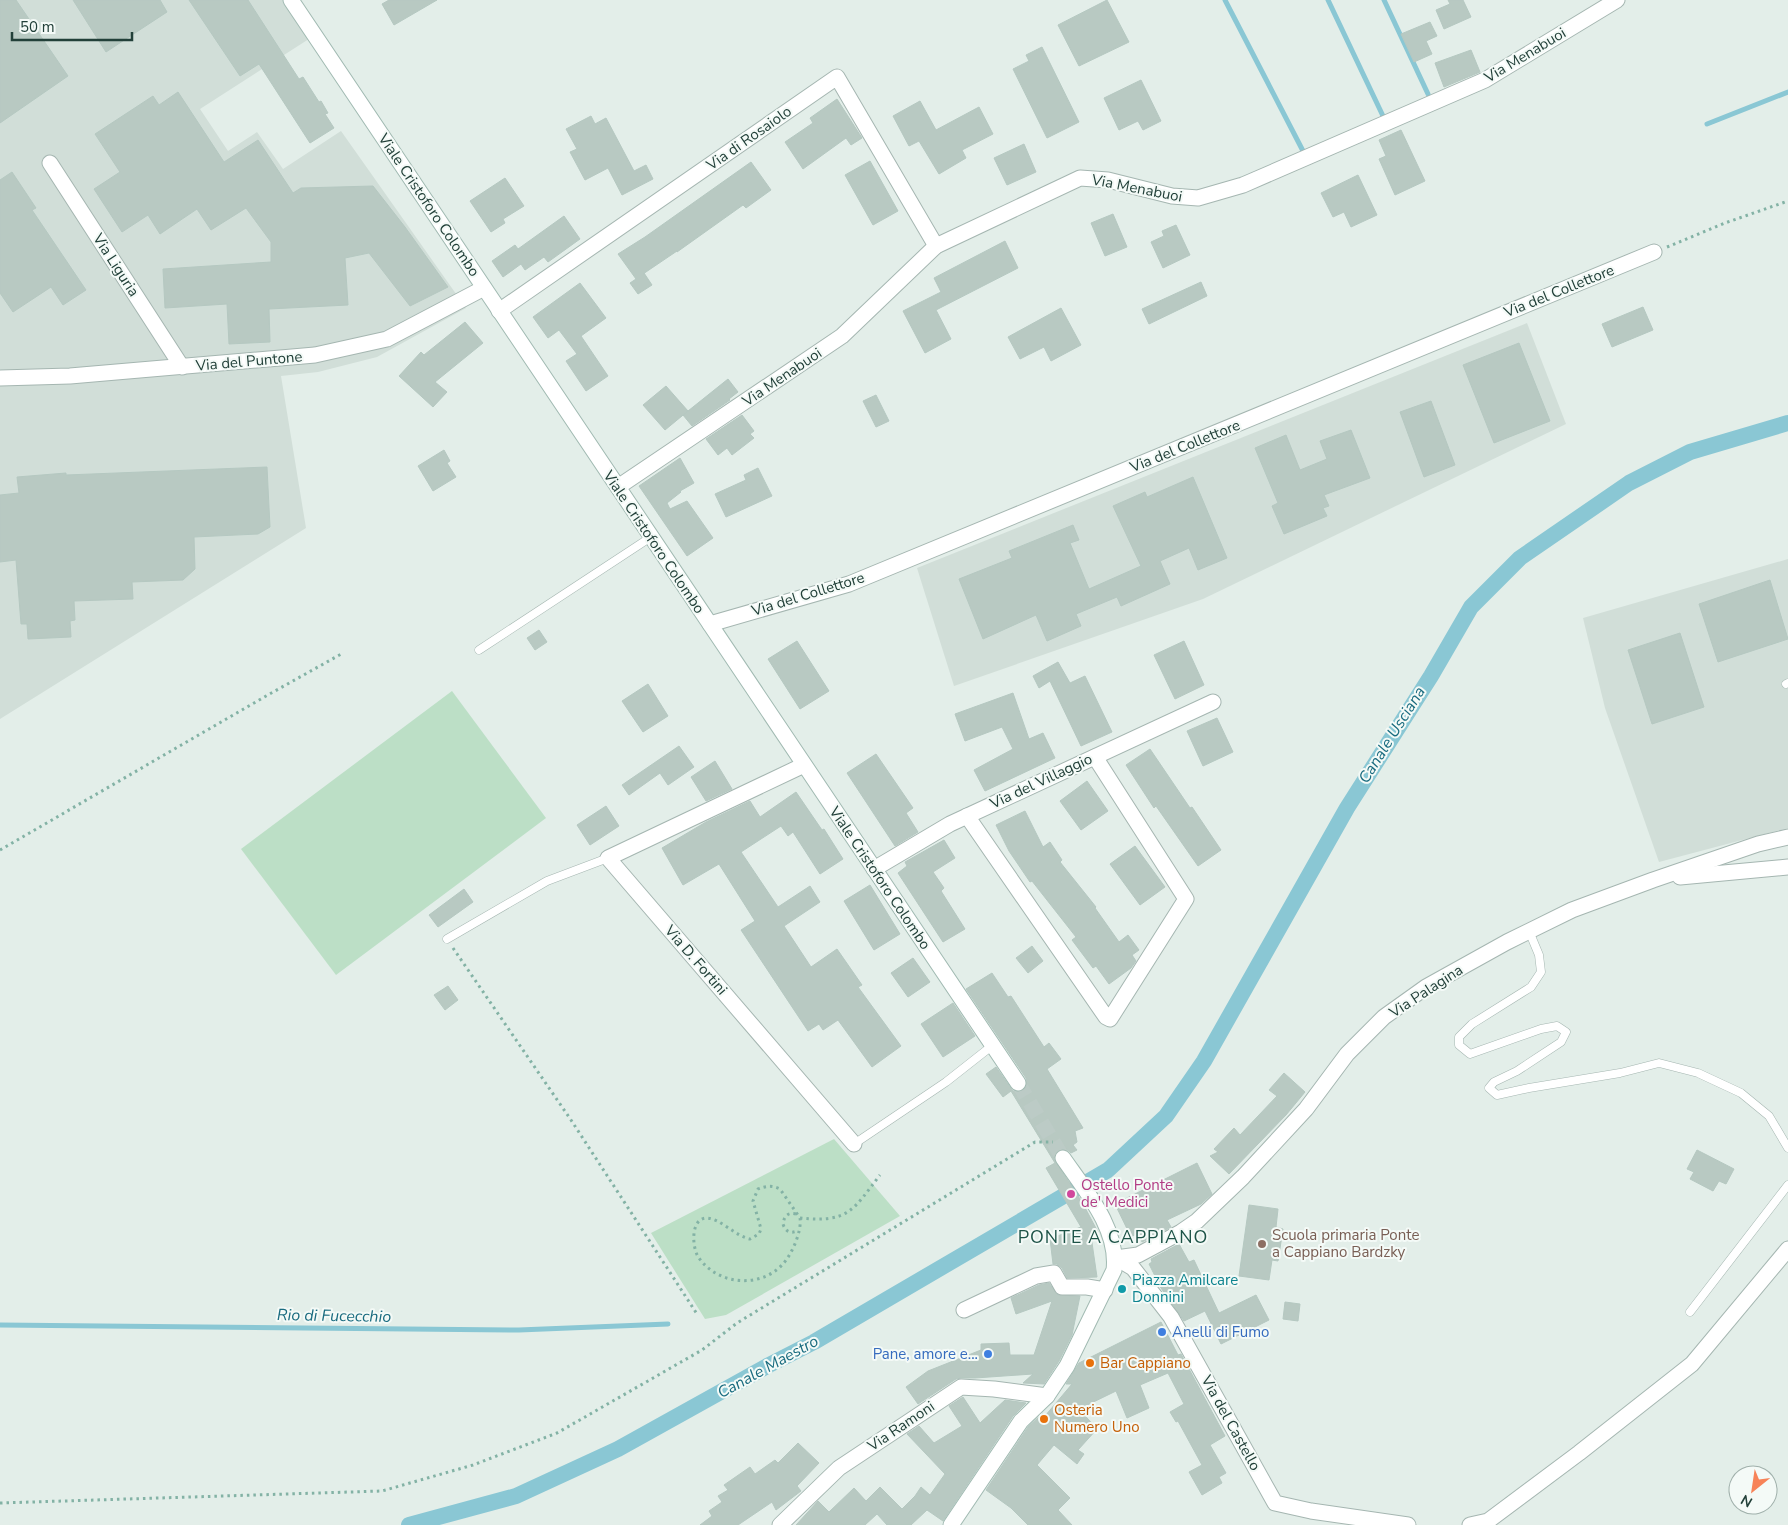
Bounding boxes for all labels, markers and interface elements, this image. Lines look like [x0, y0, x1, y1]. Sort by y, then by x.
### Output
scale bar [12, 10, 132, 42]
text: 50 m [20, 17, 55, 37]
street label: Via Menabuoi [1480, 23, 1570, 88]
street label: Via di Rosaiolo [702, 101, 796, 175]
street label: Viale Cristoforo Colombo [373, 129, 484, 280]
street label: Via Menabuoi [1089, 169, 1184, 207]
street label: Via Liguria [88, 229, 144, 300]
street label: Via del Collettore [1500, 260, 1617, 323]
street label: Via Menabuoi [737, 343, 826, 412]
street label: Via del Puntone [194, 346, 303, 376]
street label: Via del Collettore [1126, 415, 1243, 478]
street label: Viale Cristoforo Colombo [598, 466, 709, 617]
street label: Via del Collettore [748, 567, 867, 621]
water label: Canale Usciana [1353, 682, 1431, 788]
street label: Via del Villaggio [986, 749, 1095, 814]
street label: Viale Cristoforo Colombo [824, 802, 935, 953]
street label: Via D. Fortini [660, 920, 732, 999]
street label: Via Palagina [1385, 960, 1467, 1023]
place label: Ostello Ponte de' Medici [1081, 1175, 1173, 1212]
marker: Ostello Ponte de' Medici [1065, 1188, 1077, 1200]
district label: PONTE A CAPPIANO [1018, 1225, 1208, 1249]
place label: Scuola primaria Ponte a Cappiano Bardzky [1272, 1225, 1419, 1262]
marker: Scuola primaria Ponte a Cappiano Bardzky [1256, 1238, 1268, 1250]
place label: Piazza Amilcare Donnini [1132, 1270, 1238, 1307]
marker: Piazza Amilcare Donnini [1116, 1283, 1128, 1295]
water label: Rio di Fucecchio [277, 1304, 391, 1328]
place label: Anelli di Fumo [1172, 1322, 1269, 1342]
marker: Anelli di Fumo [1156, 1326, 1168, 1338]
water label: Canale Maestro [714, 1330, 823, 1404]
place label: Pane, amore e... [873, 1344, 978, 1364]
marker: Pane, amore e... [982, 1348, 994, 1360]
place label: Bar Cappiano [1100, 1353, 1191, 1373]
marker: Bar Cappiano [1084, 1357, 1096, 1369]
street label: Via del Castello [1196, 1371, 1265, 1474]
street label: Via Ramoni [863, 1396, 938, 1456]
place label: Osteria Numero Uno [1054, 1400, 1140, 1437]
marker: Osteria Numero Uno [1038, 1413, 1050, 1425]
north arrow [1728, 1465, 1778, 1515]
text: N [1737, 1490, 1756, 1512]

